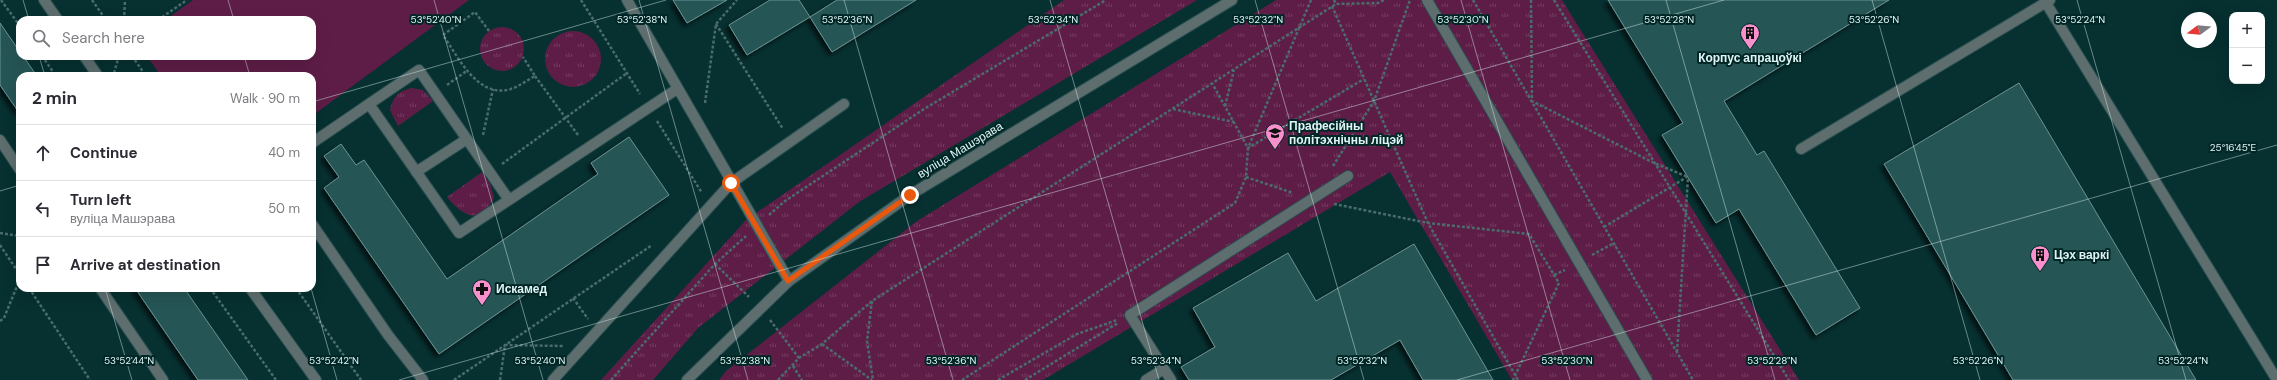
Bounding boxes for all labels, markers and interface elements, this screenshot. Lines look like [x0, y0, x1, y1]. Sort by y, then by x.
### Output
north arrow [2181, 12, 2217, 48]
map controls [2229, 12, 2265, 84]
button: + [2229, 12, 2265, 48]
text: 53°52'40"N [411, 13, 462, 26]
text: 53°52'38"N [617, 13, 667, 26]
text: 53°52'36"N [822, 13, 872, 26]
text: 53°52'34"N [1028, 13, 1078, 26]
text: 53°52'32"N [1233, 13, 1283, 26]
text: 53°52'30"N [1437, 13, 1489, 26]
text: 53°52'28"N [1644, 13, 1694, 26]
text: 53°52'26"N [1849, 13, 1899, 26]
text: 53°52'24"N [2055, 13, 2105, 26]
search box [16, 16, 316, 60]
building icon: Корпус апрацоўкі [1739, 22, 1761, 50]
icon: search [30, 27, 52, 49]
text: Search here [62, 28, 145, 48]
button: − [2229, 48, 2265, 84]
place label: Корпус апрацоўкі [1698, 50, 1802, 66]
text: 2 min [32, 87, 77, 109]
text: Walk · 90 m [230, 90, 300, 107]
street label: вуліца Машэрава [914, 118, 1006, 182]
place label: Прафесійны політэхнічны ліцэй [1289, 118, 1403, 148]
school or university icon: Прафесійны політэхнічны ліцэй [1264, 122, 1286, 150]
text: 25°16'45"E [2210, 141, 2257, 154]
icon: ahead [32, 142, 54, 164]
text: Continue [70, 143, 138, 163]
text: 40 m [268, 144, 300, 161]
route start [722, 174, 740, 192]
route end [901, 186, 919, 204]
text: Turn left [70, 190, 131, 210]
icon: left [32, 198, 54, 220]
text: 50 m [268, 200, 300, 217]
text: вуліца Машэрава [70, 210, 175, 227]
building icon: Цэх варкі [2029, 244, 2051, 272]
place label: Цэх варкі [2054, 247, 2109, 263]
icon: arrive [32, 254, 54, 276]
text: Arrive at destination [70, 255, 221, 275]
pharmacy icon: Искамед [471, 278, 493, 306]
place label: Искамед [496, 281, 548, 297]
text: 53°52'44"N [104, 354, 154, 367]
text: 53°52'42"N [309, 354, 359, 367]
text: 53°52'40"N [515, 354, 566, 367]
text: 53°52'38"N [720, 354, 770, 367]
text: 53°52'36"N [926, 354, 976, 367]
text: 53°52'34"N [1131, 354, 1181, 367]
text: 53°52'32"N [1337, 354, 1387, 367]
text: 53°52'30"N [1541, 354, 1593, 367]
text: 53°52'28"N [1747, 354, 1797, 367]
text: 53°52'26"N [1953, 354, 2003, 367]
text: 53°52'24"N [2158, 354, 2208, 367]

